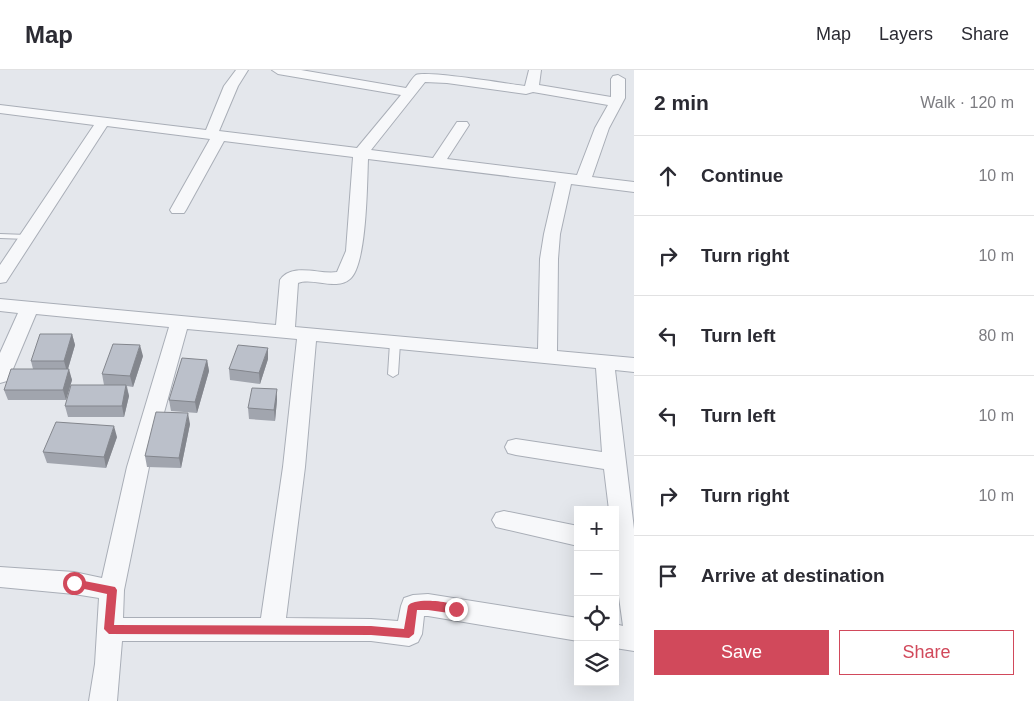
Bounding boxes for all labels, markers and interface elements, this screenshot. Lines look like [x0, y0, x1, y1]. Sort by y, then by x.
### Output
text: Map [25, 21, 73, 48]
text: Map [816, 24, 851, 44]
text: Layers [879, 24, 933, 44]
text: Share [961, 24, 1009, 44]
text: 2 min [654, 91, 709, 114]
text: Walk · 120 m [920, 94, 1014, 111]
icon: ahead [654, 162, 682, 190]
text: Continue [701, 165, 783, 186]
text: 10 m [978, 167, 1014, 184]
icon: right [654, 242, 682, 270]
text: Turn right [701, 245, 789, 266]
text: 10 m [978, 247, 1014, 264]
icon: left [654, 322, 682, 350]
text: Turn left [701, 325, 776, 346]
text: 80 m [978, 327, 1014, 344]
icon: left [654, 402, 682, 430]
text: Turn left [701, 405, 776, 426]
text: 10 m [978, 407, 1014, 424]
icon: right [654, 482, 682, 510]
text: Turn right [701, 485, 789, 506]
text: 10 m [978, 487, 1014, 504]
map controls [574, 506, 619, 686]
button: + [574, 506, 619, 551]
button: − [574, 551, 619, 596]
icon: arrive [654, 562, 682, 590]
text: Arrive at destination [701, 565, 885, 586]
route start [63, 572, 86, 595]
button: locate [574, 596, 619, 641]
route end [445, 598, 468, 621]
button: Save [654, 630, 829, 675]
button: Share [839, 630, 1014, 675]
button: layers [574, 641, 619, 686]

